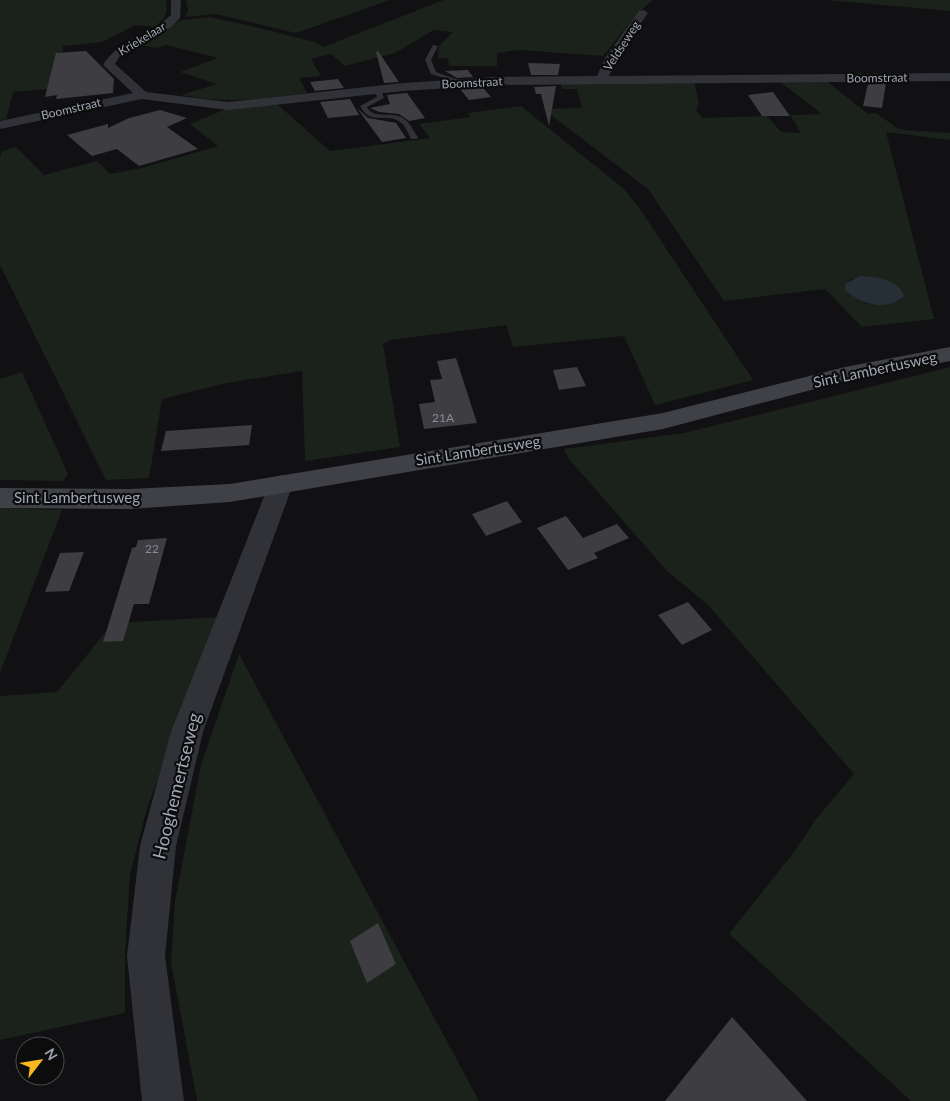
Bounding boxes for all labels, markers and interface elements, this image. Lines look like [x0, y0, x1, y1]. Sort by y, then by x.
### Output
street label: Kriekelaar [115, 18, 169, 59]
street label: Veldseweg [600, 18, 643, 74]
street label: Boomstraat [846, 69, 908, 86]
street label: Boomstraat [441, 73, 504, 92]
street label: Boomstraat [39, 94, 103, 123]
street label: Sint Lambertusweg [811, 347, 939, 391]
house number: 21A [432, 410, 455, 425]
street label: Sint Lambertusweg [414, 431, 542, 469]
street label: Sint Lambertusweg [14, 488, 140, 506]
house number: 22 [145, 541, 159, 556]
street label: Hooghemertseweg [147, 710, 205, 861]
north arrow [15, 1036, 65, 1086]
text: N [42, 1045, 62, 1063]

